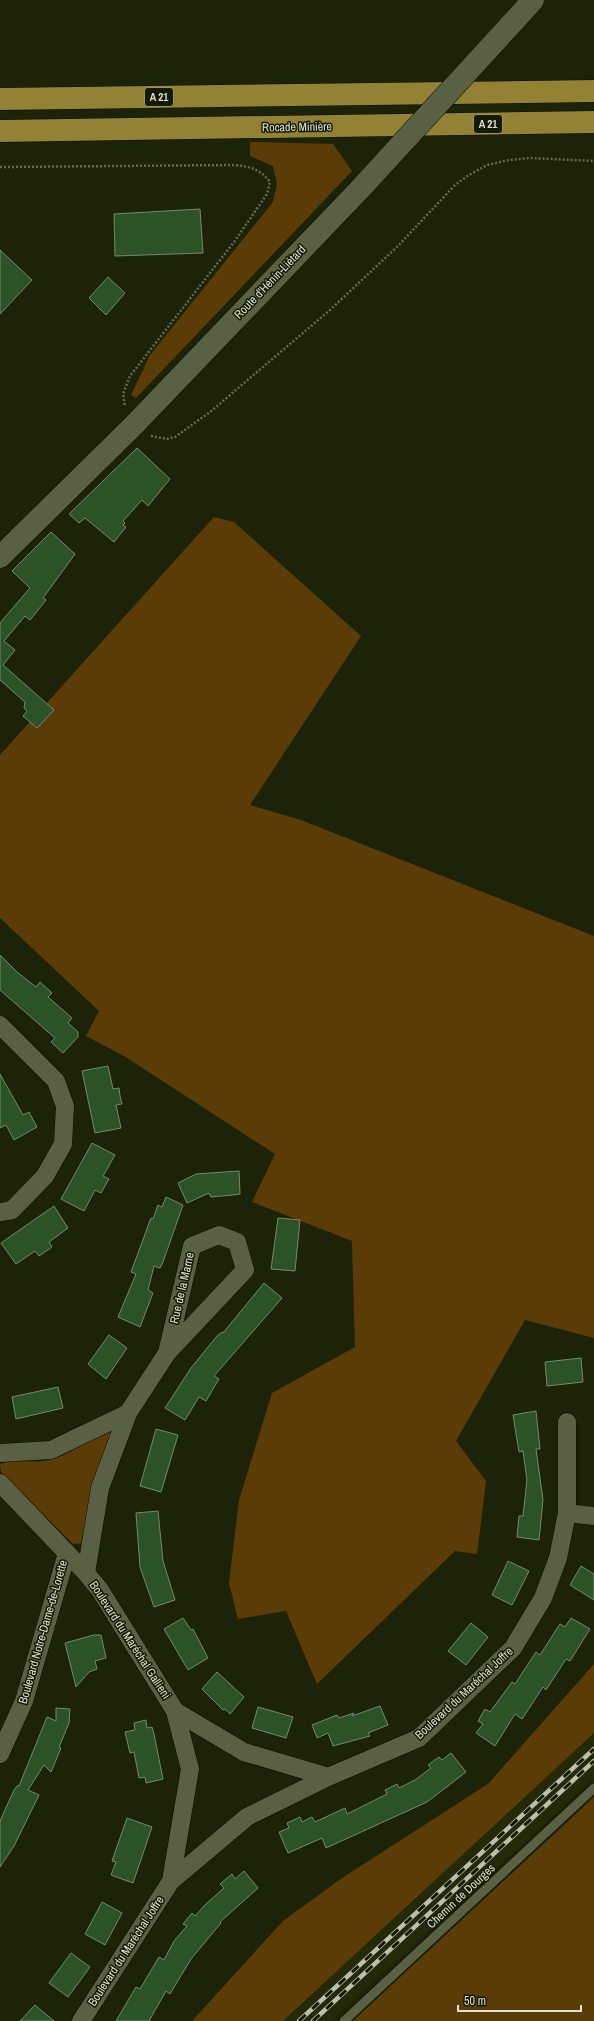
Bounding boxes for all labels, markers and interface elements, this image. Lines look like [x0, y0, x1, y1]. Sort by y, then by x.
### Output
road number: A 21 [145, 88, 173, 106]
road number: A 21 [474, 115, 502, 133]
street label: Rocade Minière [262, 118, 332, 136]
street label: Route d'Hénin-Liétard [231, 242, 309, 322]
street label: Rue de la Marne [166, 1251, 198, 1325]
street label: Boulevard Notre-Dame-de-Lorette [15, 1558, 71, 1706]
street label: Boulevard du Maréchal Gallieni [86, 1578, 174, 1702]
street label: Boulevard du Maréchal Joffre [412, 1643, 516, 1743]
street label: Chemin de Dourges [423, 1860, 499, 1932]
street label: Boulevard du Maréchal Joffre [84, 1893, 168, 2009]
scale bar [458, 1987, 581, 2013]
text: 50 m [464, 1993, 486, 2009]

